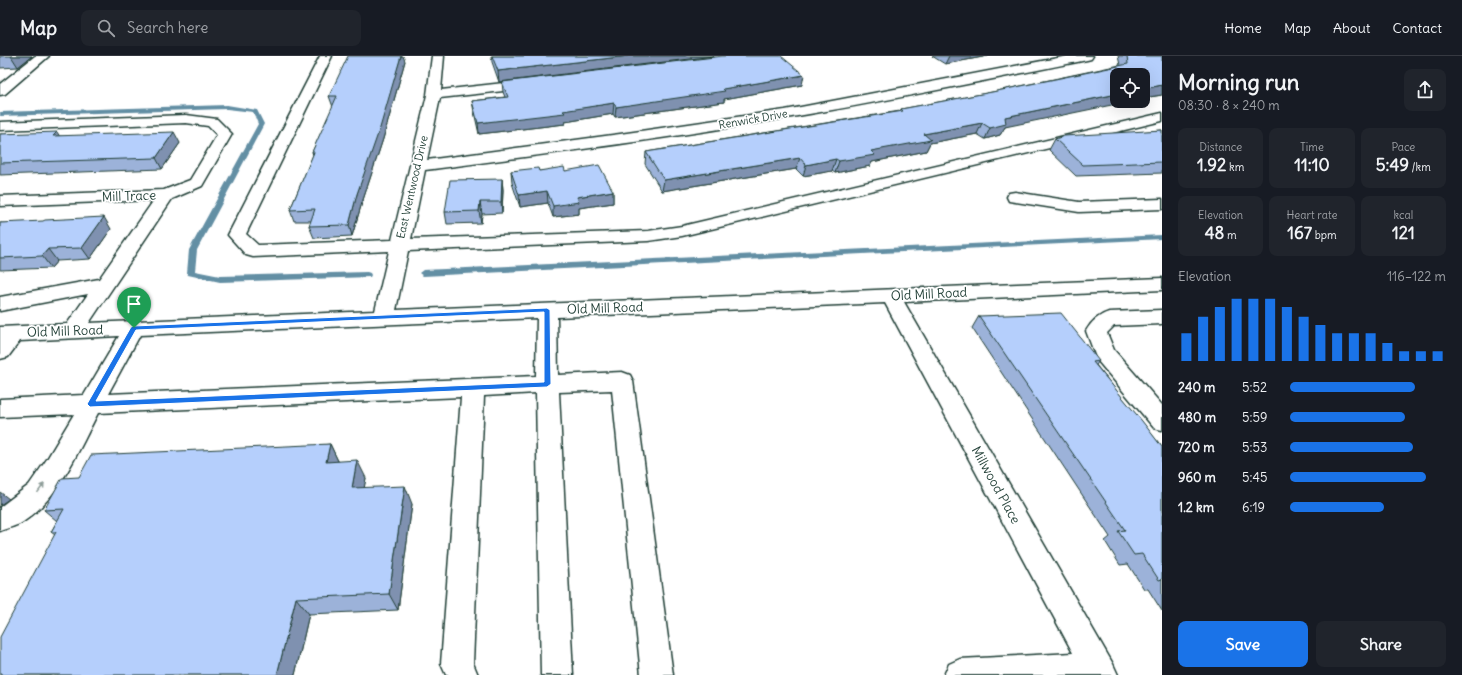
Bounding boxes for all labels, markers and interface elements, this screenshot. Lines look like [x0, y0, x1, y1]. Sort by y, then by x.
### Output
search box [81, 10, 361, 46]
text: Map [20, 16, 57, 40]
icon: search [95, 17, 117, 39]
text: Search here [127, 18, 208, 37]
text: Home [1224, 19, 1262, 37]
text: Map [1284, 19, 1311, 37]
text: About [1333, 19, 1371, 37]
text: Contact [1393, 19, 1442, 37]
map controls [1110, 68, 1150, 108]
button: locate [1110, 68, 1150, 108]
text: Morning run [1178, 68, 1300, 96]
button: share [1404, 69, 1446, 111]
text: 08:30 · 8 × 240 m [1178, 97, 1280, 114]
street label: Renwick Drive [717, 106, 789, 132]
street label: East Wentwood Drive [393, 134, 431, 240]
text: Distance [1199, 140, 1242, 154]
text: Time [1300, 140, 1324, 154]
text: Pace [1391, 140, 1415, 154]
text: 1.92 [1197, 154, 1226, 176]
text: 11:10 [1294, 154, 1330, 176]
text: 5:49 [1376, 154, 1409, 176]
text: km [1226, 160, 1244, 174]
text: /km [1409, 160, 1431, 174]
street label: Mill Trace [102, 187, 156, 205]
text: Elevation [1198, 208, 1243, 222]
text: Heart rate [1286, 208, 1338, 222]
text: kcal [1393, 208, 1413, 222]
text: 48 [1205, 222, 1224, 244]
text: 167 [1287, 222, 1312, 244]
text: 121 [1392, 222, 1415, 244]
text: m [1224, 228, 1237, 242]
text: bpm [1312, 228, 1337, 242]
text: Elevation [1178, 268, 1231, 285]
text: 116–122 m [1387, 268, 1446, 285]
street label: Old Mill Road [890, 283, 968, 304]
pin [117, 287, 151, 328]
icon: arrive [123, 293, 145, 315]
street label: Old Mill Road [566, 298, 644, 318]
street label: Old Mill Road [26, 321, 104, 341]
text: 240 m [1178, 379, 1215, 396]
text: 5:52 [1242, 379, 1267, 396]
text: 480 m [1178, 409, 1216, 426]
text: 5:59 [1242, 409, 1267, 426]
text: 720 m [1178, 439, 1215, 456]
text: 5:53 [1242, 439, 1267, 456]
street label: Millwood Place [968, 443, 1024, 527]
text: 960 m [1178, 469, 1216, 486]
text: 5:45 [1242, 469, 1267, 486]
one-way arrow [37, 483, 45, 493]
text: 1.2 km [1178, 499, 1214, 516]
text: 6:19 [1242, 499, 1265, 516]
button: Save [1178, 621, 1308, 667]
button: Share [1316, 621, 1446, 667]

